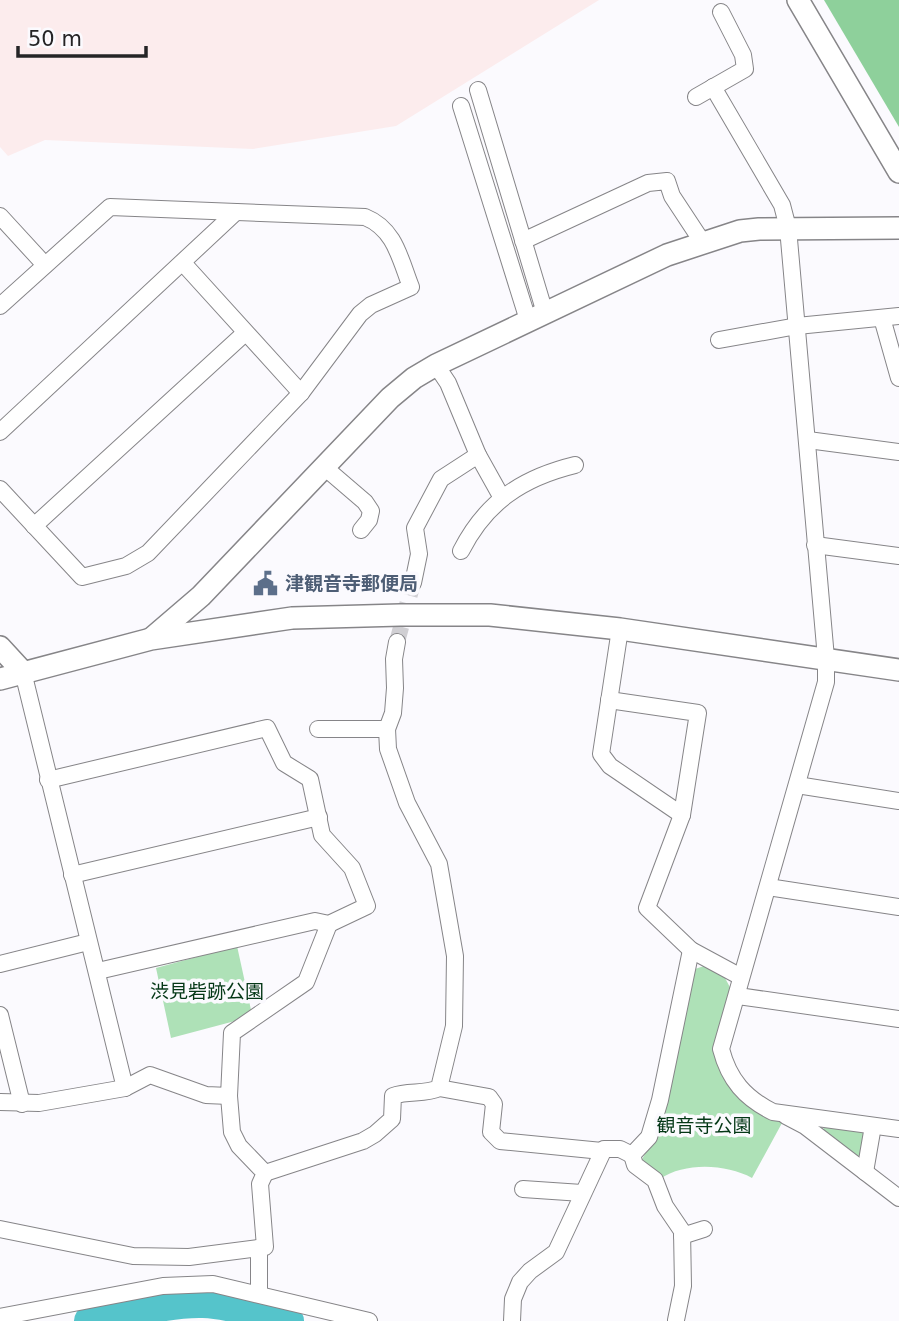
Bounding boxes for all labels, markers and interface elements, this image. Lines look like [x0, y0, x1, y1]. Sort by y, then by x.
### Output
scale bar [18, 14, 145, 58]
text: 50 m [28, 27, 82, 51]
public building icon: 津観音寺郵便局 [251, 569, 279, 597]
place label: 津観音寺郵便局 [285, 572, 418, 594]
park label: 渋見砦跡公園 [150, 980, 264, 1002]
park label: 観音寺公園 [656, 1114, 752, 1136]

